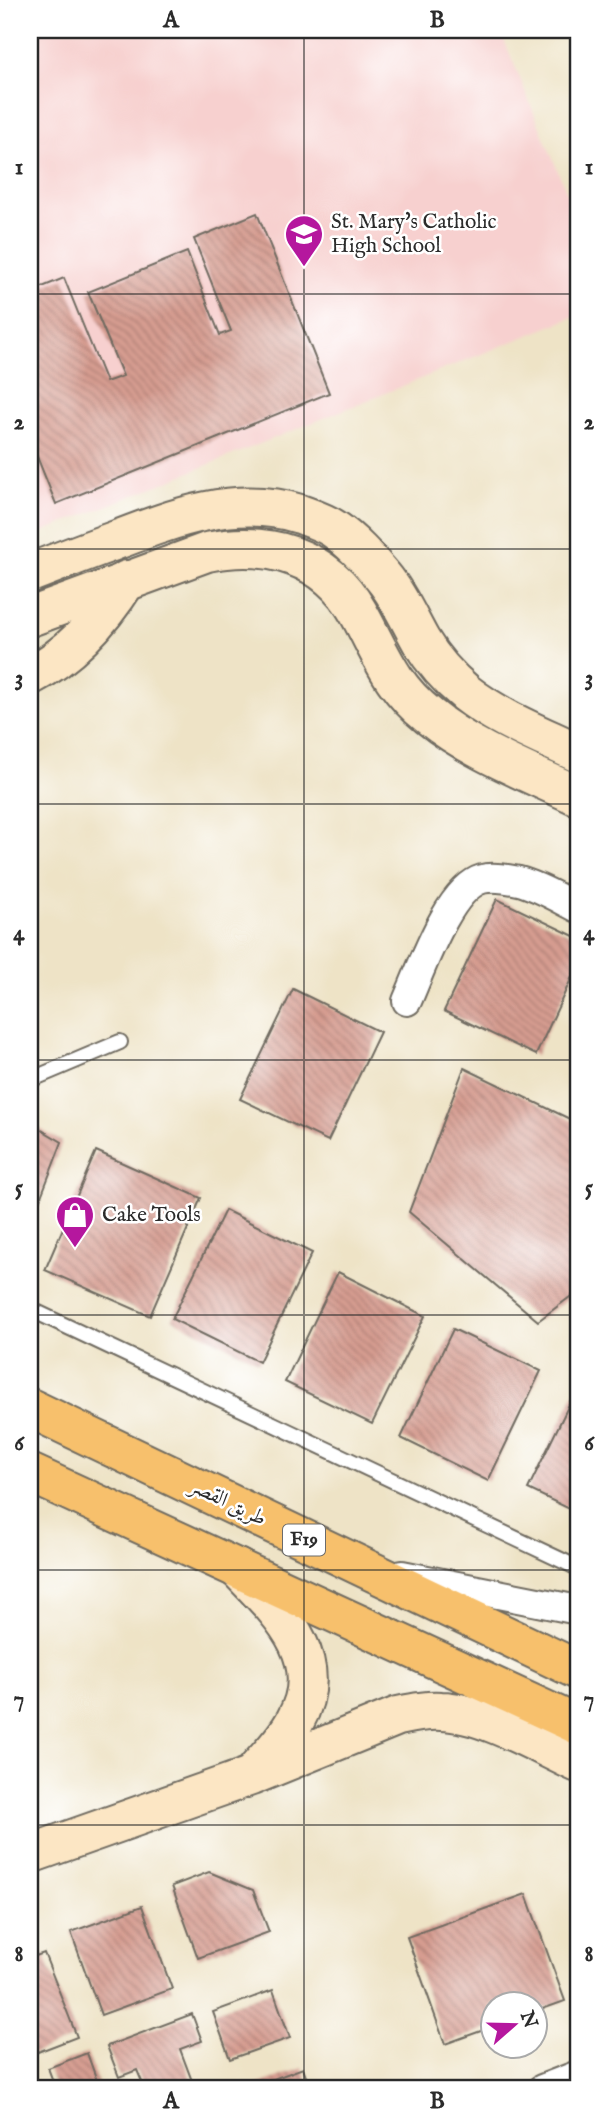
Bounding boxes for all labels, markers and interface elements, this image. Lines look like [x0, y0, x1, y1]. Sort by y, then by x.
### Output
text: A [162, 6, 180, 35]
text: B [429, 6, 445, 35]
text: 1 [15, 153, 23, 182]
text: 1 [585, 153, 593, 182]
place label: St. Mary's Catholic High School [331, 209, 496, 260]
school or university icon: St. Mary's Catholic High School [283, 213, 325, 268]
text: 2 [14, 408, 25, 437]
text: 2 [584, 408, 595, 437]
text: 3 [15, 664, 23, 693]
text: 3 [585, 664, 593, 693]
text: 4 [13, 919, 25, 948]
text: 4 [583, 919, 595, 948]
text: 5 [15, 1174, 24, 1203]
text: 5 [585, 1174, 594, 1203]
shop icon: Cake Tools [54, 1194, 96, 1249]
place label: Cake Tools [102, 1202, 201, 1229]
text: 6 [14, 1429, 25, 1458]
text: 6 [584, 1429, 595, 1458]
street label: طريق القصر [184, 1472, 271, 1533]
road number: F19 [283, 1524, 325, 1556]
text: 7 [14, 1685, 24, 1714]
text: 7 [584, 1685, 594, 1714]
text: 8 [14, 1940, 24, 1969]
text: 8 [584, 1940, 594, 1969]
north arrow [478, 1990, 548, 2060]
text: N [514, 2007, 542, 2032]
text: A [162, 2087, 180, 2116]
text: B [429, 2087, 445, 2116]

